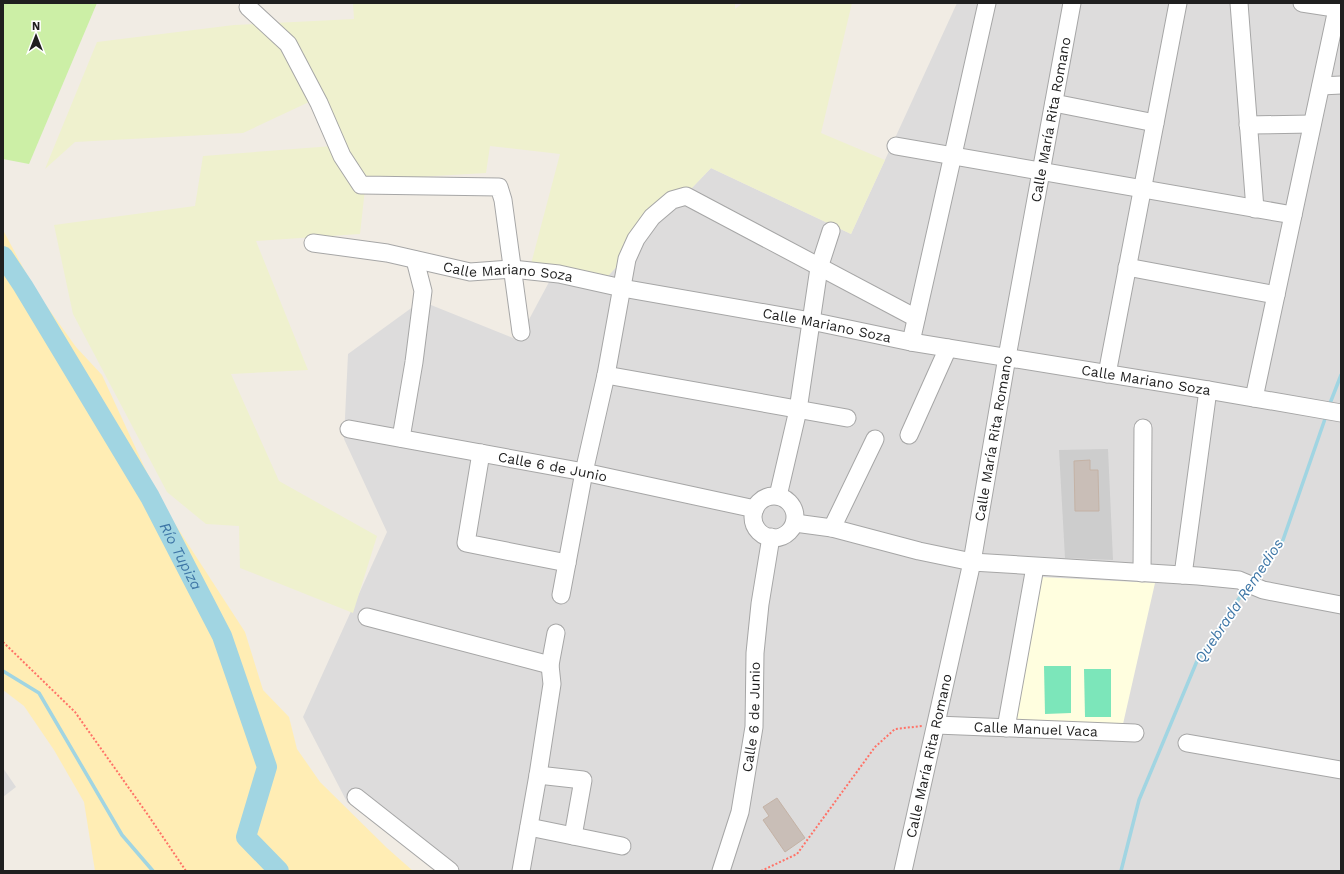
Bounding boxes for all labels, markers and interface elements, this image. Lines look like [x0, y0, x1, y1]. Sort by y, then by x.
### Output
north arrow [16, 16, 56, 56]
text: N [32, 20, 40, 33]
street label: Calle María Rita Romano [1028, 36, 1074, 203]
street label: Calle Mariano Soza [442, 258, 575, 285]
street label: Calle Mariano Soza [761, 305, 893, 346]
street label: Calle María Rita Romano [971, 354, 1015, 522]
street label: Calle Mariano Soza [1080, 362, 1212, 398]
street label: Calle 6 de Junio [497, 448, 609, 485]
water label: Río Tupiza [156, 519, 206, 593]
water label: Quebrada Remedios [1191, 535, 1288, 667]
street label: Calle 6 de Junio [739, 662, 763, 773]
street label: Calle María Rita Romano [903, 672, 955, 839]
street label: Calle Manuel Vaca [974, 719, 1098, 740]

